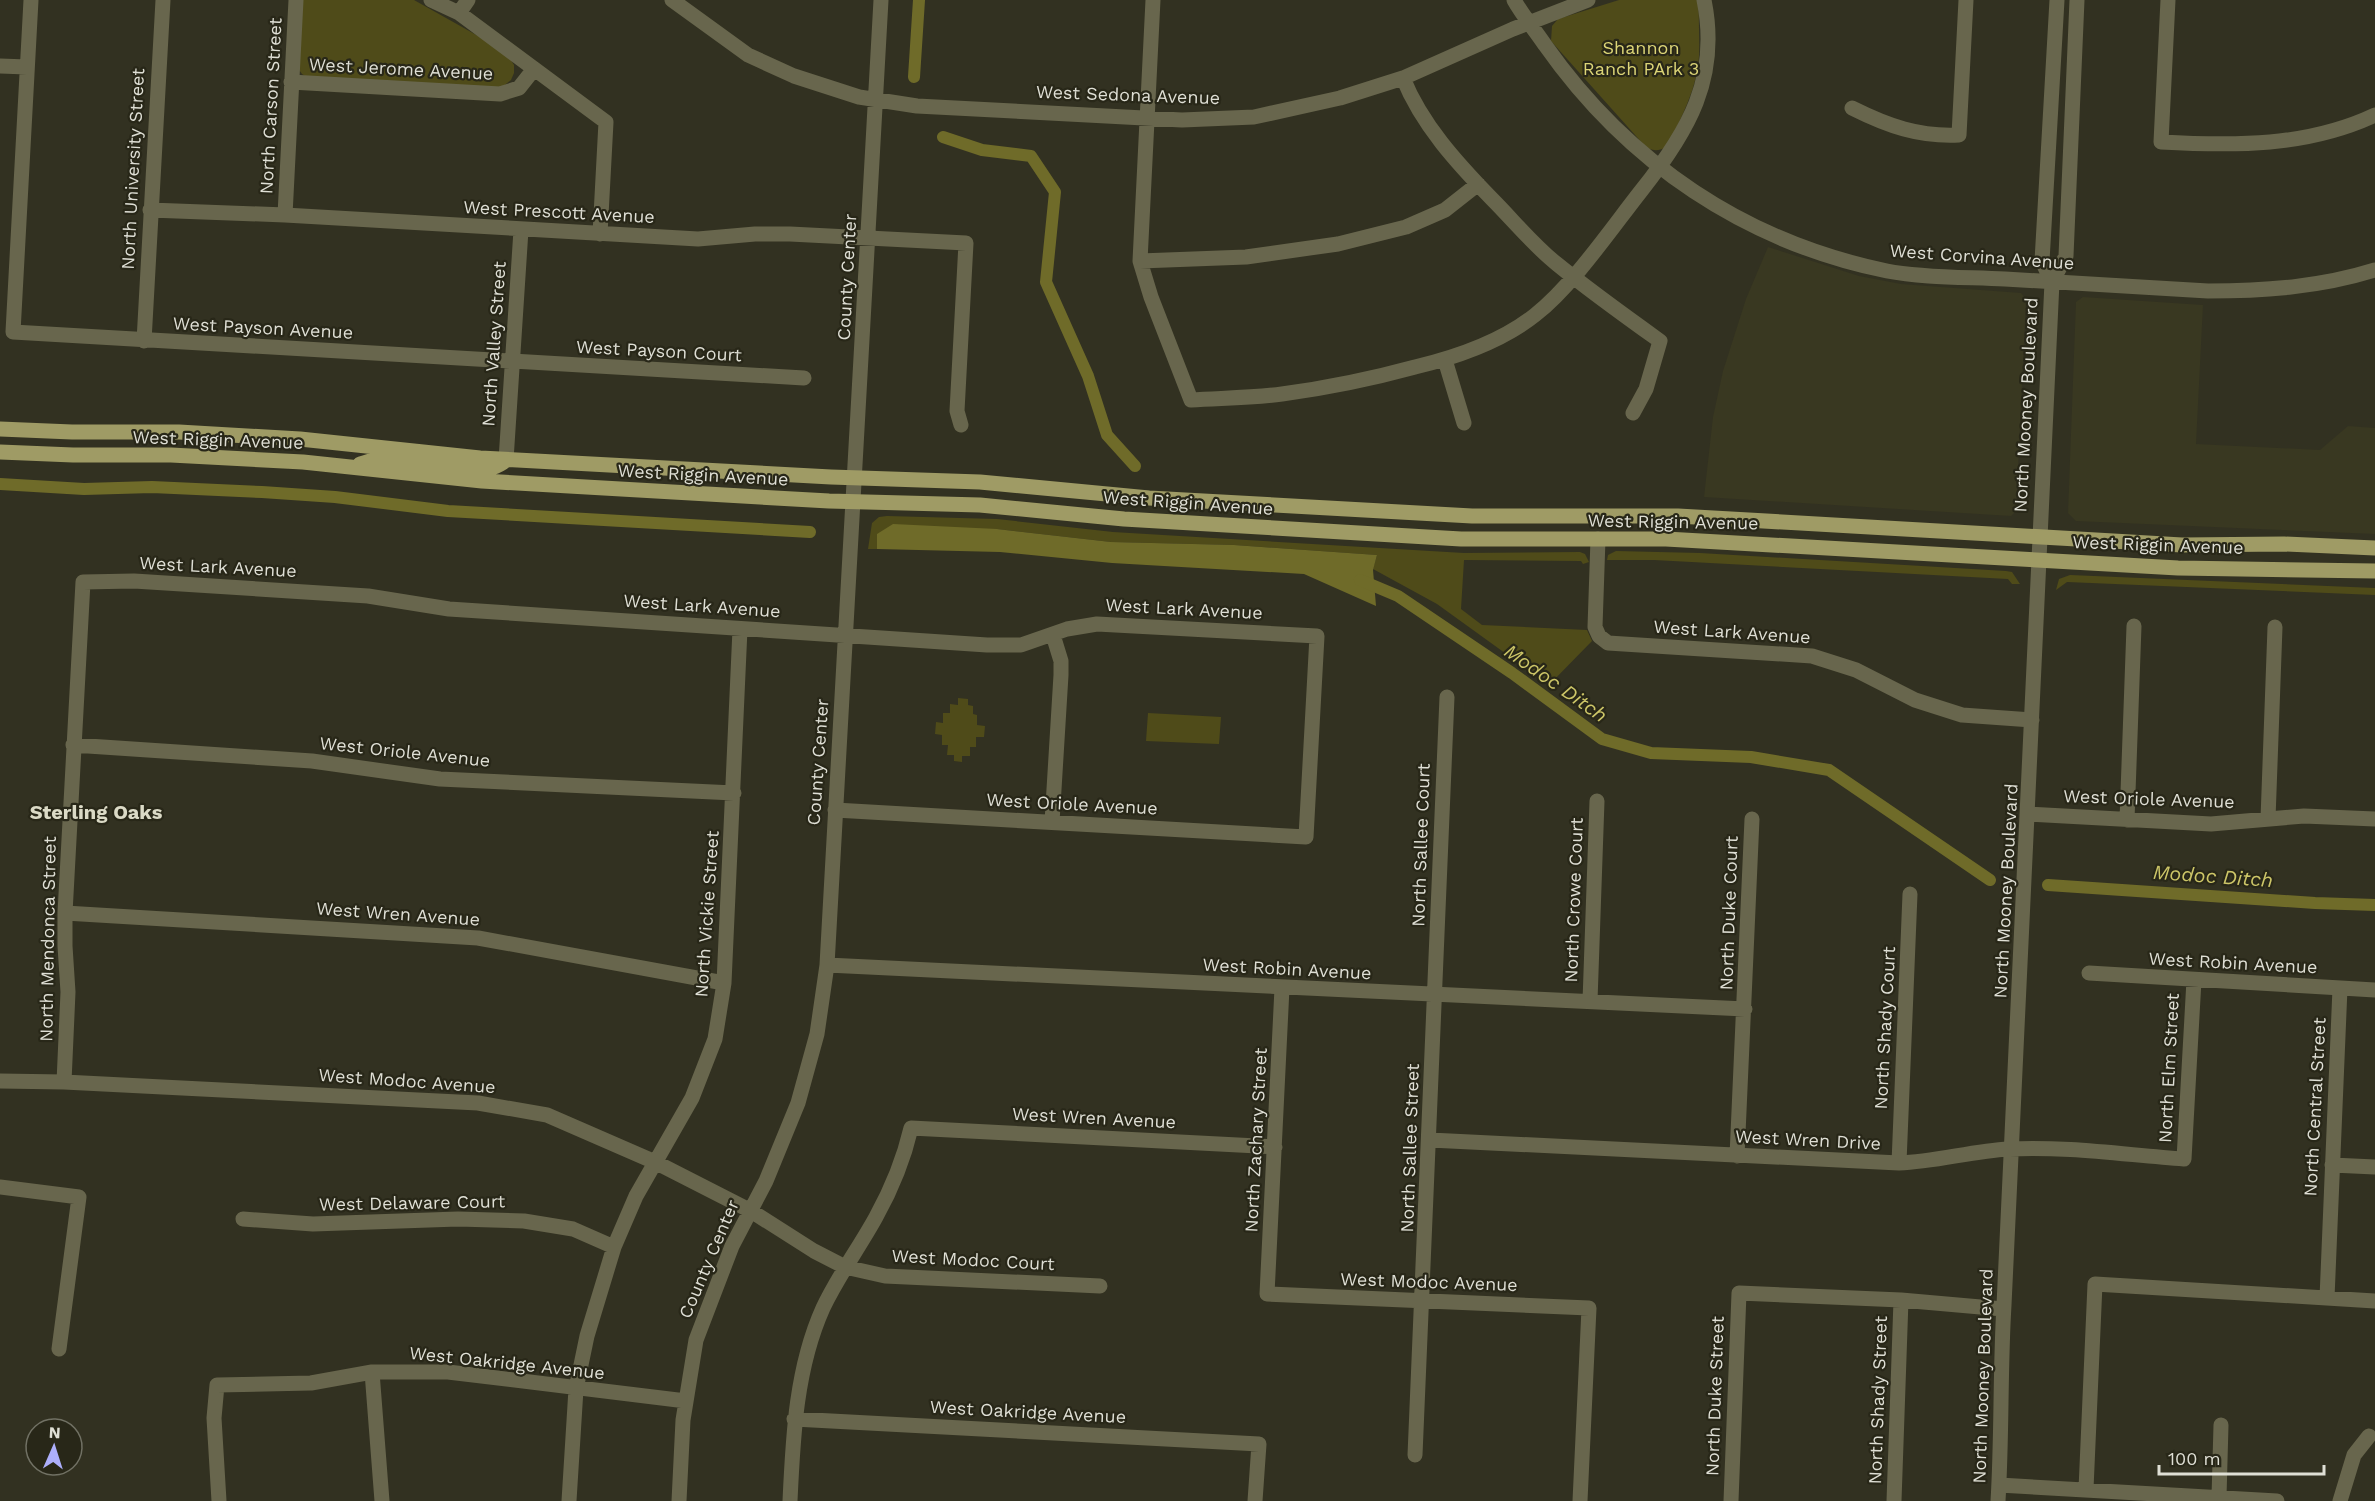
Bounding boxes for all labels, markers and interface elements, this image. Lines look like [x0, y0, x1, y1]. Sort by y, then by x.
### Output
street label: North Carson Street [255, 17, 286, 195]
park label: Shannon Ranch PArk 3 [1583, 37, 1699, 79]
street label: West Jerome Avenue [308, 53, 494, 84]
street label: North University Street [117, 67, 148, 270]
street label: West Sedona Avenue [1036, 81, 1220, 108]
street label: West Prescott Avenue [463, 196, 655, 227]
street label: County Center [833, 213, 860, 341]
street label: West Corvina Avenue [1889, 240, 2075, 273]
street label: North Valley Street [477, 260, 510, 427]
street label: North Mooney Boulevard [2009, 297, 2042, 513]
street label: West Payson Avenue [172, 312, 354, 343]
street label: West Payson Court [576, 336, 743, 365]
street label: West Riggin Avenue [132, 426, 304, 453]
street label: West Riggin Avenue [617, 460, 789, 489]
street label: West Riggin Avenue [1102, 486, 1274, 519]
street label: West Riggin Avenue [1587, 510, 1759, 533]
street label: West Riggin Avenue [2072, 531, 2244, 558]
street label: West Lark Avenue [139, 552, 297, 581]
street label: West Lark Avenue [623, 590, 781, 621]
street label: West Lark Avenue [1105, 594, 1263, 623]
street label: West Lark Avenue [1653, 616, 1811, 647]
water label: Modoc Ditch [1500, 639, 1612, 727]
street label: County Center [803, 698, 832, 826]
street label: West Oriole Avenue [319, 732, 491, 771]
street label: North Sallee Court [1407, 762, 1434, 927]
street label: North Mooney Boulevard [1989, 783, 2022, 999]
street label: West Oriole Avenue [2063, 785, 2235, 812]
street label: West Oriole Avenue [986, 789, 1158, 818]
district label: Sterling Oaks [30, 800, 163, 824]
street label: North Crowe Court [1560, 817, 1587, 983]
street label: North Vickie Street [690, 829, 723, 998]
street label: North Duke Court [1715, 835, 1742, 991]
street label: North Mendonca Street [35, 836, 60, 1042]
water label: Modoc Ditch [2152, 860, 2274, 892]
street label: West Wren Avenue [315, 897, 481, 930]
street label: North Shady Court [1870, 945, 1899, 1110]
street label: West Robin Avenue [2148, 948, 2318, 977]
street label: West Robin Avenue [1202, 954, 1372, 983]
street label: North Elm Street [2154, 992, 2183, 1143]
street label: North Central Street [2299, 1016, 2330, 1197]
street label: North Zachary Street [1240, 1047, 1271, 1233]
street label: North Sallee Street [1396, 1063, 1423, 1233]
street label: West Modoc Avenue [318, 1064, 496, 1097]
street label: West Wren Avenue [1011, 1103, 1177, 1132]
street label: West Wren Drive [1734, 1125, 1882, 1154]
street label: West Delaware Court [319, 1190, 506, 1215]
street label: County Center [674, 1196, 743, 1321]
street label: West Modoc Court [891, 1245, 1056, 1274]
street label: West Modoc Avenue [1340, 1268, 1518, 1295]
street label: North Mooney Boulevard [1968, 1268, 1997, 1484]
street label: North Duke Street [1701, 1315, 1728, 1476]
street label: North Shady Street [1864, 1315, 1891, 1485]
street label: West Oakridge Avenue [408, 1342, 606, 1383]
street label: West Oakridge Avenue [929, 1396, 1127, 1427]
north arrow [24, 1417, 84, 1477]
text: N [48, 1423, 61, 1442]
scale bar [2159, 1438, 2324, 1476]
text: 100 m [2168, 1448, 2221, 1469]

